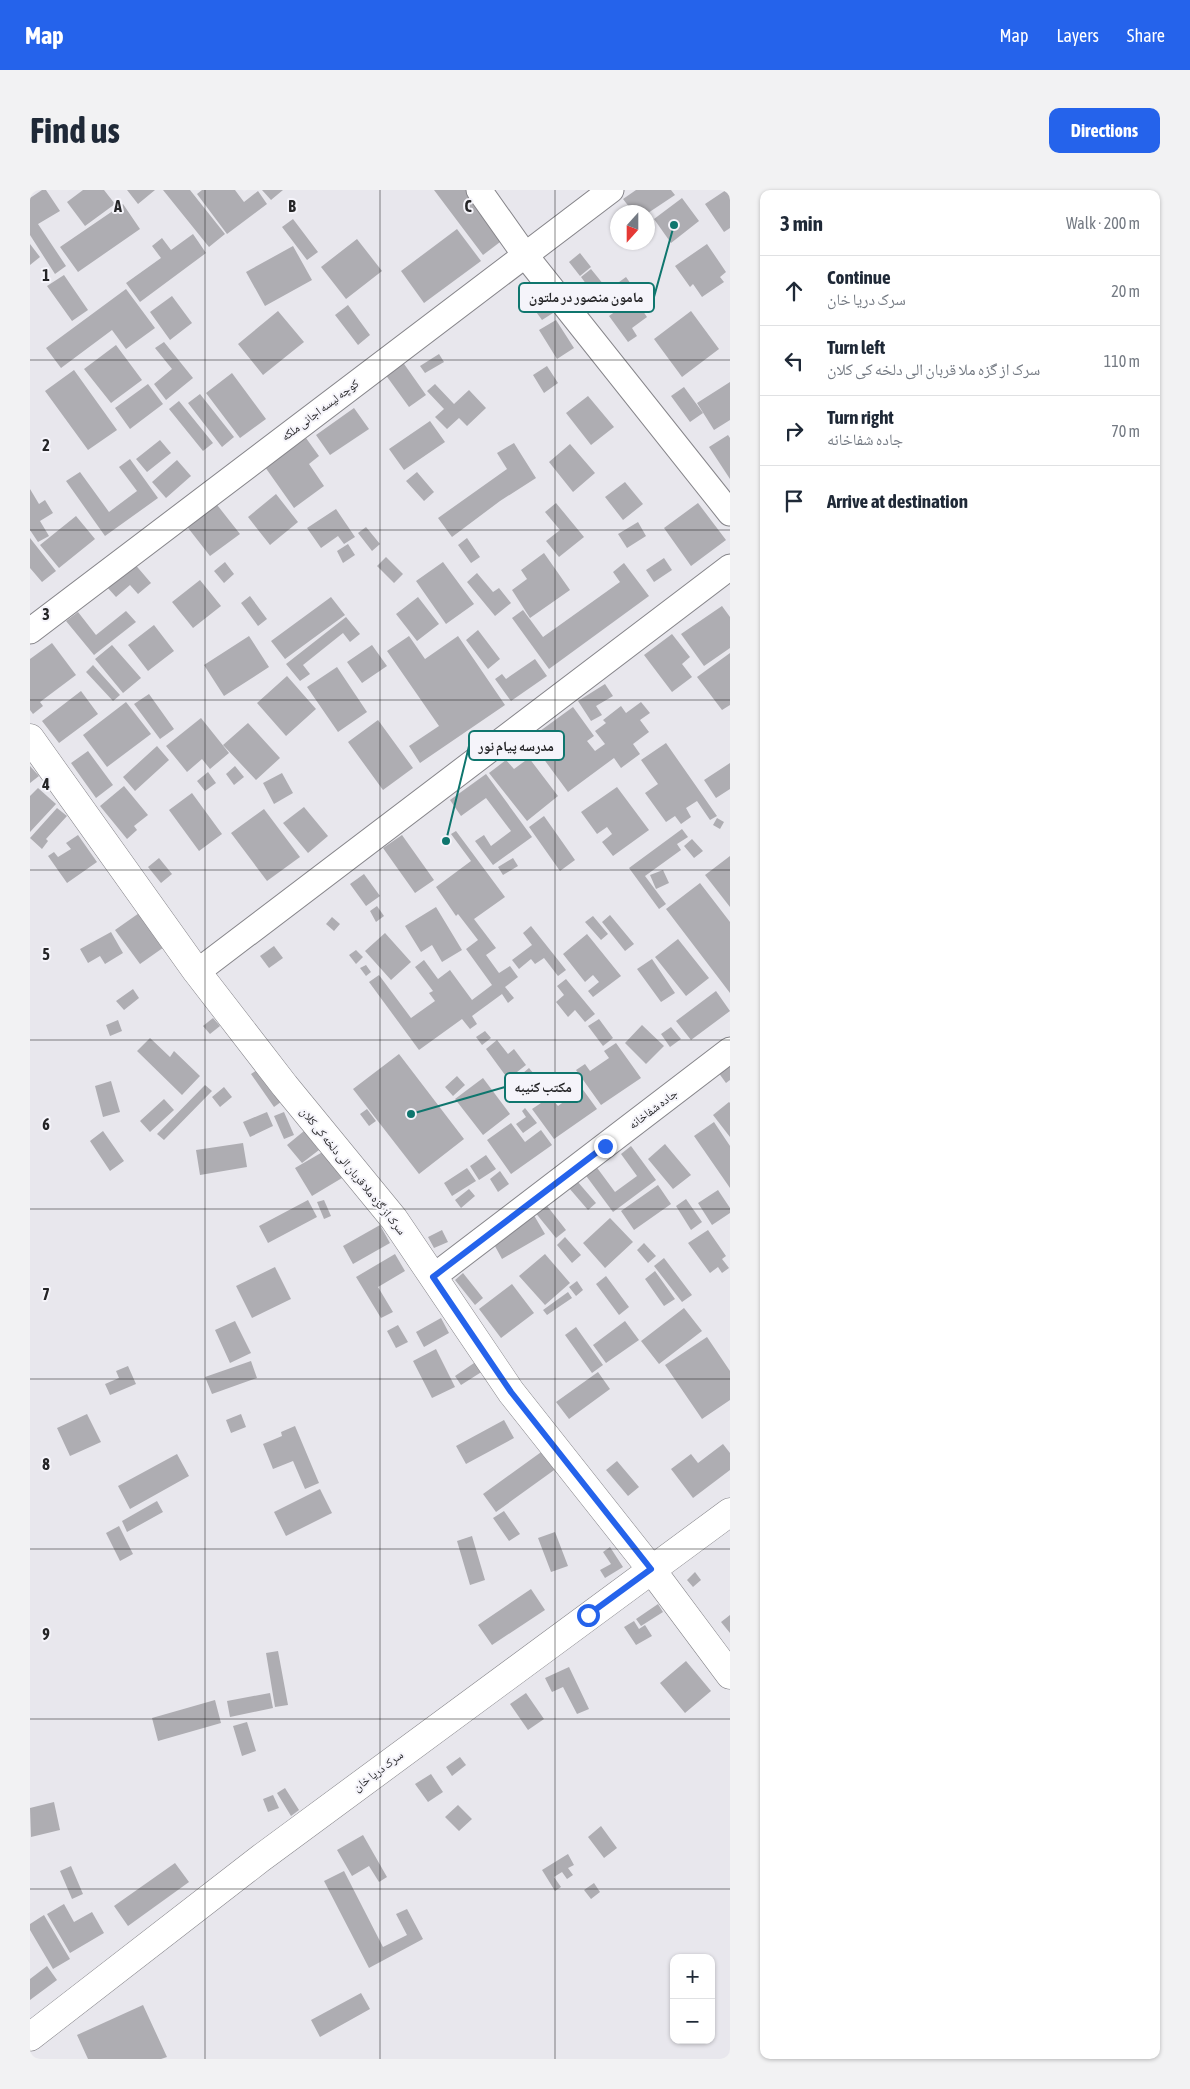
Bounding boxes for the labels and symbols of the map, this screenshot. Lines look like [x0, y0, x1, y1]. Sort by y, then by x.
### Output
text: A [113, 197, 122, 215]
text: B [288, 197, 296, 215]
text: C [464, 197, 472, 215]
north arrow [610, 205, 655, 250]
text: 1 [42, 266, 50, 284]
callout: مامون منصور در ملتون [519, 283, 654, 312]
text: مامون منصور در ملتون [529, 289, 643, 306]
street label: کوچه لیسه اجانی ملکه [279, 376, 362, 444]
text: 2 [42, 436, 50, 454]
text: 3 [42, 605, 50, 623]
callout: مدرسه پیام نور [469, 731, 564, 760]
text: مدرسه پیام نور [477, 738, 554, 756]
text: 4 [41, 775, 50, 793]
text: 5 [42, 945, 50, 963]
callout: مکتب کنیبه [505, 1073, 582, 1102]
text: مکتب کنیبه [514, 1079, 572, 1096]
street label: جاده شفاخانه [626, 1086, 680, 1132]
street label: سرک از گزه ملا قربان الی دلخه کی کلان [297, 1104, 409, 1238]
text: 6 [42, 1115, 50, 1133]
route end [594, 1135, 617, 1158]
text: 7 [42, 1285, 50, 1303]
text: 8 [42, 1455, 50, 1473]
route start [577, 1604, 600, 1627]
text: 9 [42, 1625, 50, 1643]
street label: سرک دریا خان [350, 1748, 406, 1795]

